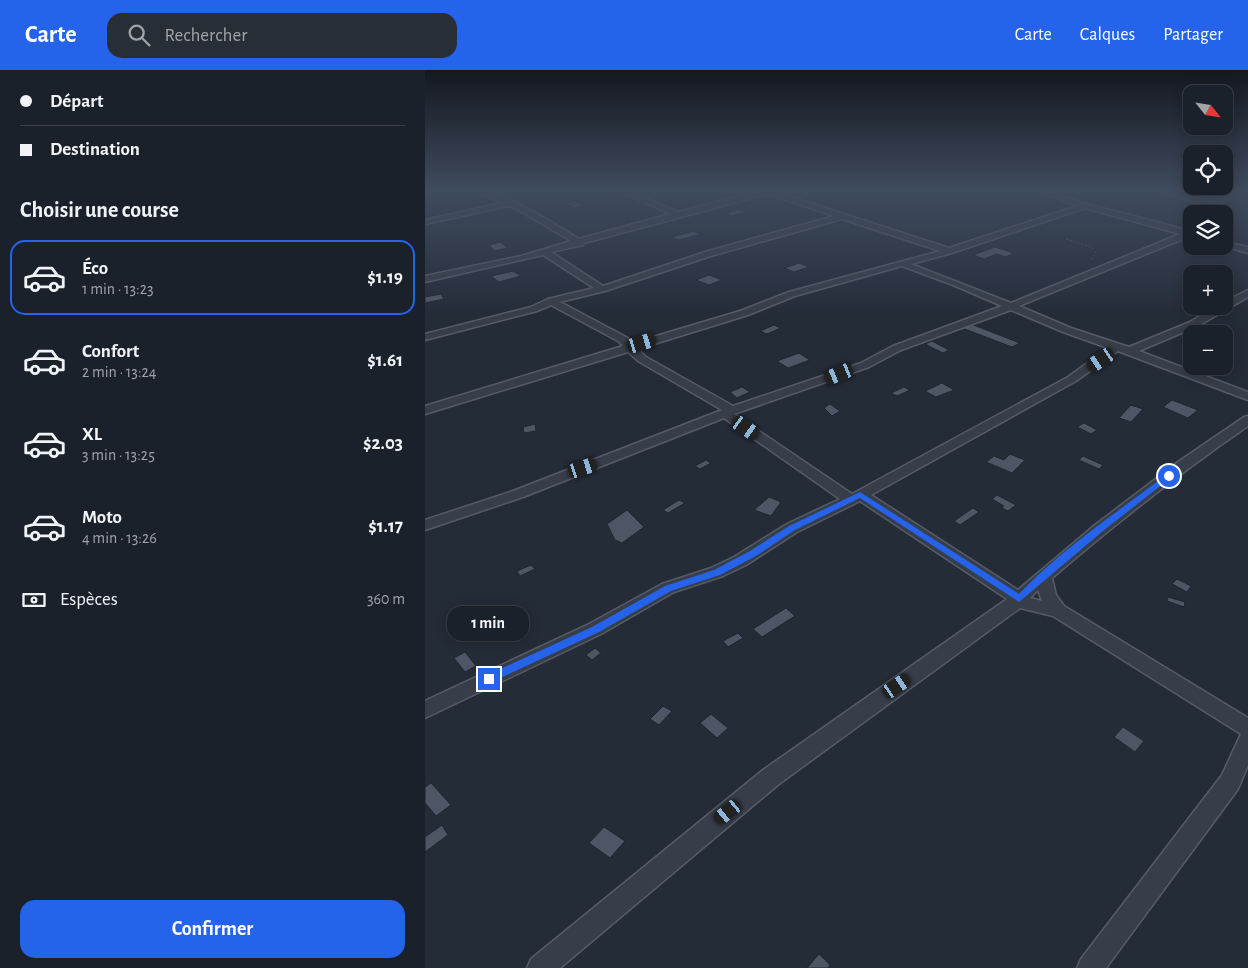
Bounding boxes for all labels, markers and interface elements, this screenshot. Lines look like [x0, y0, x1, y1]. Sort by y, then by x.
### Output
search box [107, 13, 457, 58]
icon: search [125, 21, 153, 49]
text: Carte [25, 23, 77, 47]
text: Rechercher [165, 26, 247, 45]
text: Carte [1015, 26, 1052, 44]
text: Calques [1080, 26, 1135, 44]
text: Partager [1163, 26, 1223, 44]
north arrow [1183, 85, 1233, 135]
map controls [1183, 85, 1233, 375]
text: Départ [50, 92, 103, 111]
text: Destination [50, 140, 140, 159]
button: locate [1183, 145, 1233, 195]
text: Choisir une course [20, 199, 179, 221]
button: layers [1183, 205, 1233, 255]
icon: car [22, 255, 67, 300]
text: Éco [82, 259, 108, 278]
button: + [1183, 265, 1233, 315]
text: $1.19 [367, 268, 403, 287]
text: 1 min · 13:23 [82, 281, 154, 297]
button: − [1183, 325, 1233, 375]
car [625, 331, 658, 355]
icon: car [22, 338, 67, 383]
text: Confort [82, 342, 139, 361]
car [1084, 345, 1117, 375]
text: $1.61 [367, 351, 403, 370]
car [822, 361, 855, 387]
text: 2 min · 13:24 [82, 364, 157, 380]
car [729, 413, 762, 443]
icon: car [22, 421, 67, 466]
text: XL [82, 425, 102, 444]
text: $2.03 [363, 434, 403, 453]
text: 3 min · 13:25 [82, 447, 155, 463]
car [566, 456, 599, 480]
route start [1158, 465, 1180, 487]
icon: car [22, 504, 67, 549]
text: Moto [82, 508, 122, 527]
text: $1.17 [368, 517, 403, 536]
text: 4 min · 13:26 [82, 530, 157, 546]
icon: cash [20, 586, 48, 614]
text: Espèces [60, 590, 118, 609]
text: 360 m [367, 591, 405, 607]
callout: 1 min [448, 606, 530, 642]
text: 1 min [471, 615, 505, 631]
route end [478, 668, 500, 690]
car [880, 671, 913, 701]
car [711, 797, 744, 827]
button: Confirmer [20, 900, 405, 958]

